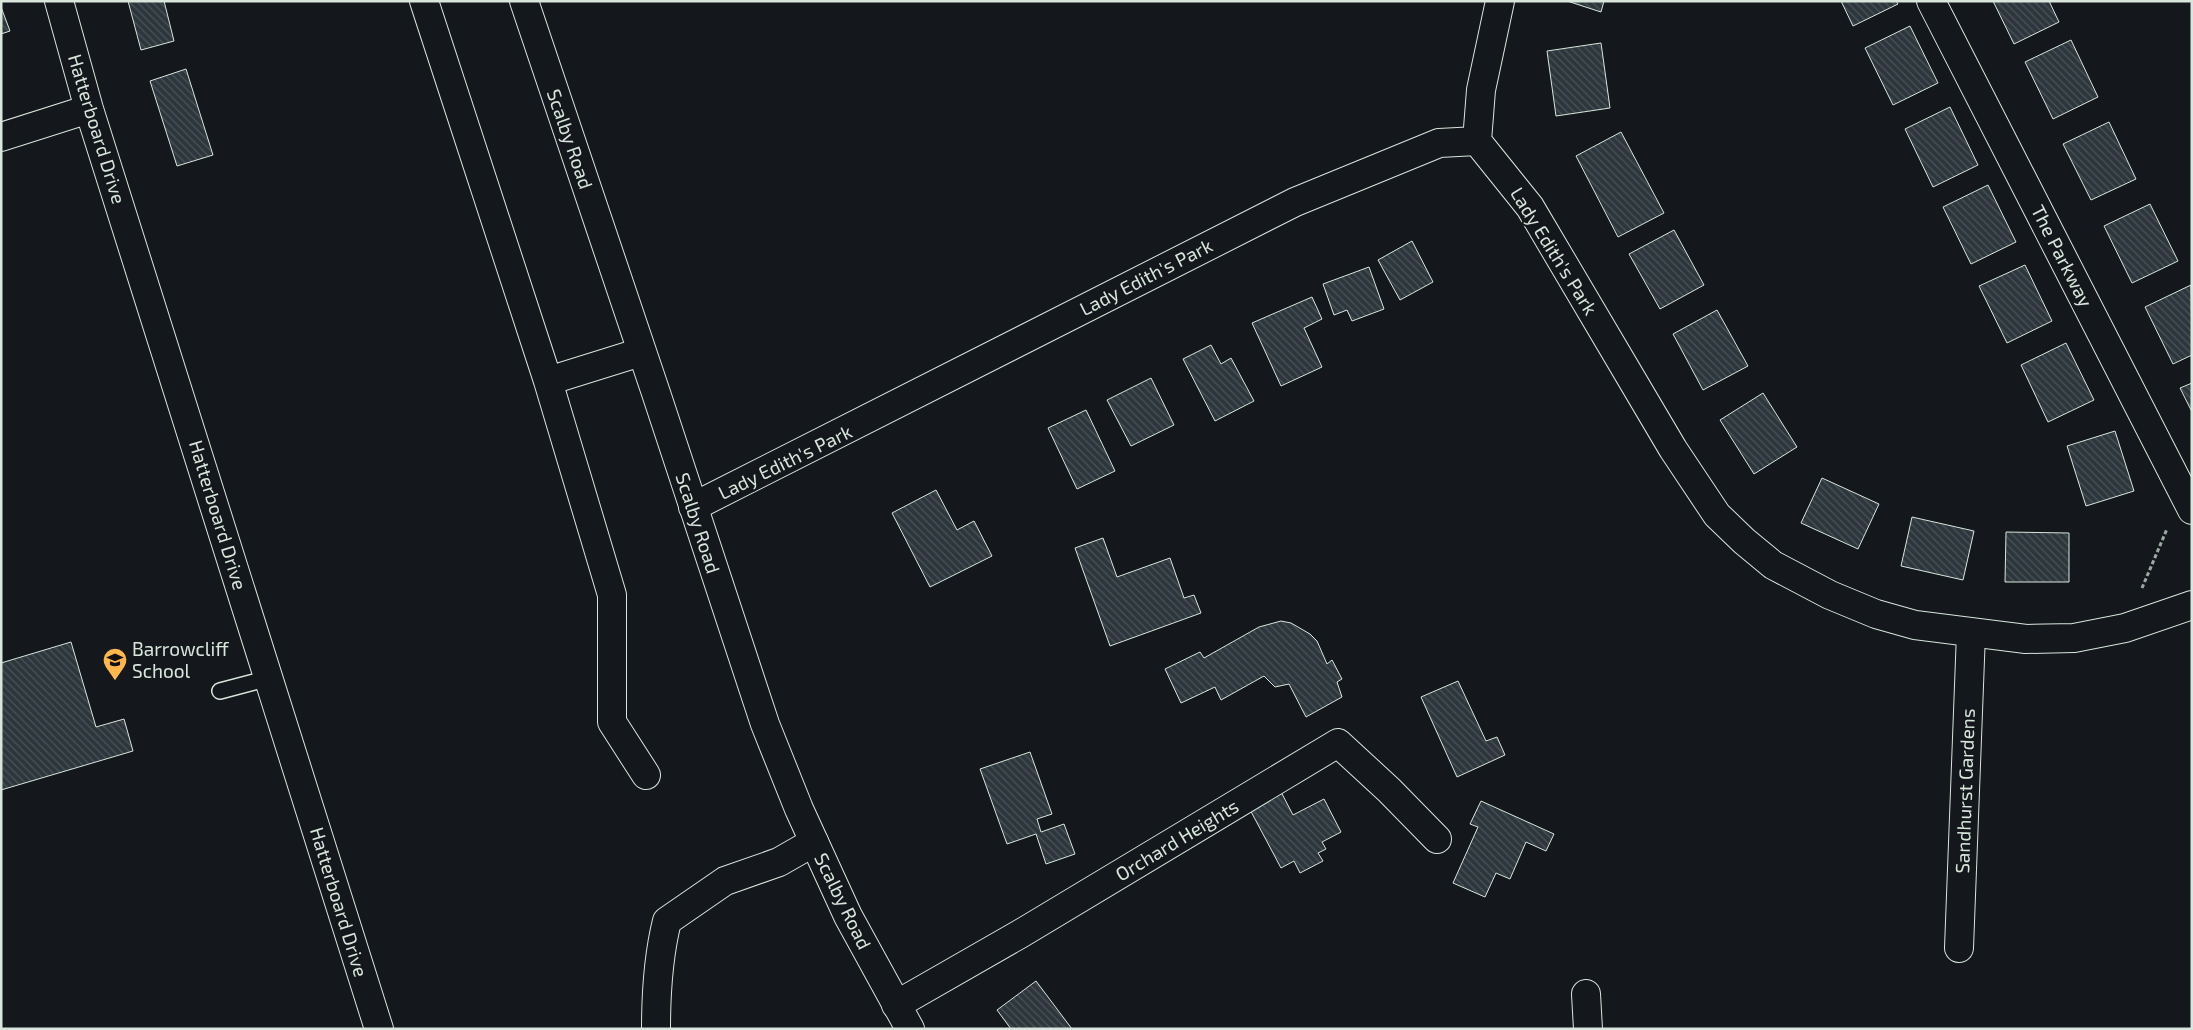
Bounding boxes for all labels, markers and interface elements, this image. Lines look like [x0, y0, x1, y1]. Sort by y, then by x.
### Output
street label: Hatterboard Drive [64, 51, 131, 206]
street label: Scalby Road [543, 86, 598, 192]
street label: Lady Edith's Park [1506, 183, 1603, 319]
street label: The Parkway [2027, 201, 2098, 311]
street label: Lady Edith's Park [1076, 233, 1216, 320]
street label: Lady Edith's Park [714, 419, 856, 504]
street label: Hatterboard Drive [185, 437, 252, 592]
street label: Scalby Road [671, 470, 726, 576]
place label: Barrowcliff School [132, 637, 229, 682]
school or university icon: Barrowcliff School [102, 647, 128, 681]
street label: Sandhurst Gardens [1950, 708, 1979, 874]
street label: Orchard Heights [1111, 794, 1242, 885]
street label: Hatterboard Drive [306, 824, 373, 979]
street label: Scalby Road [810, 849, 877, 953]

